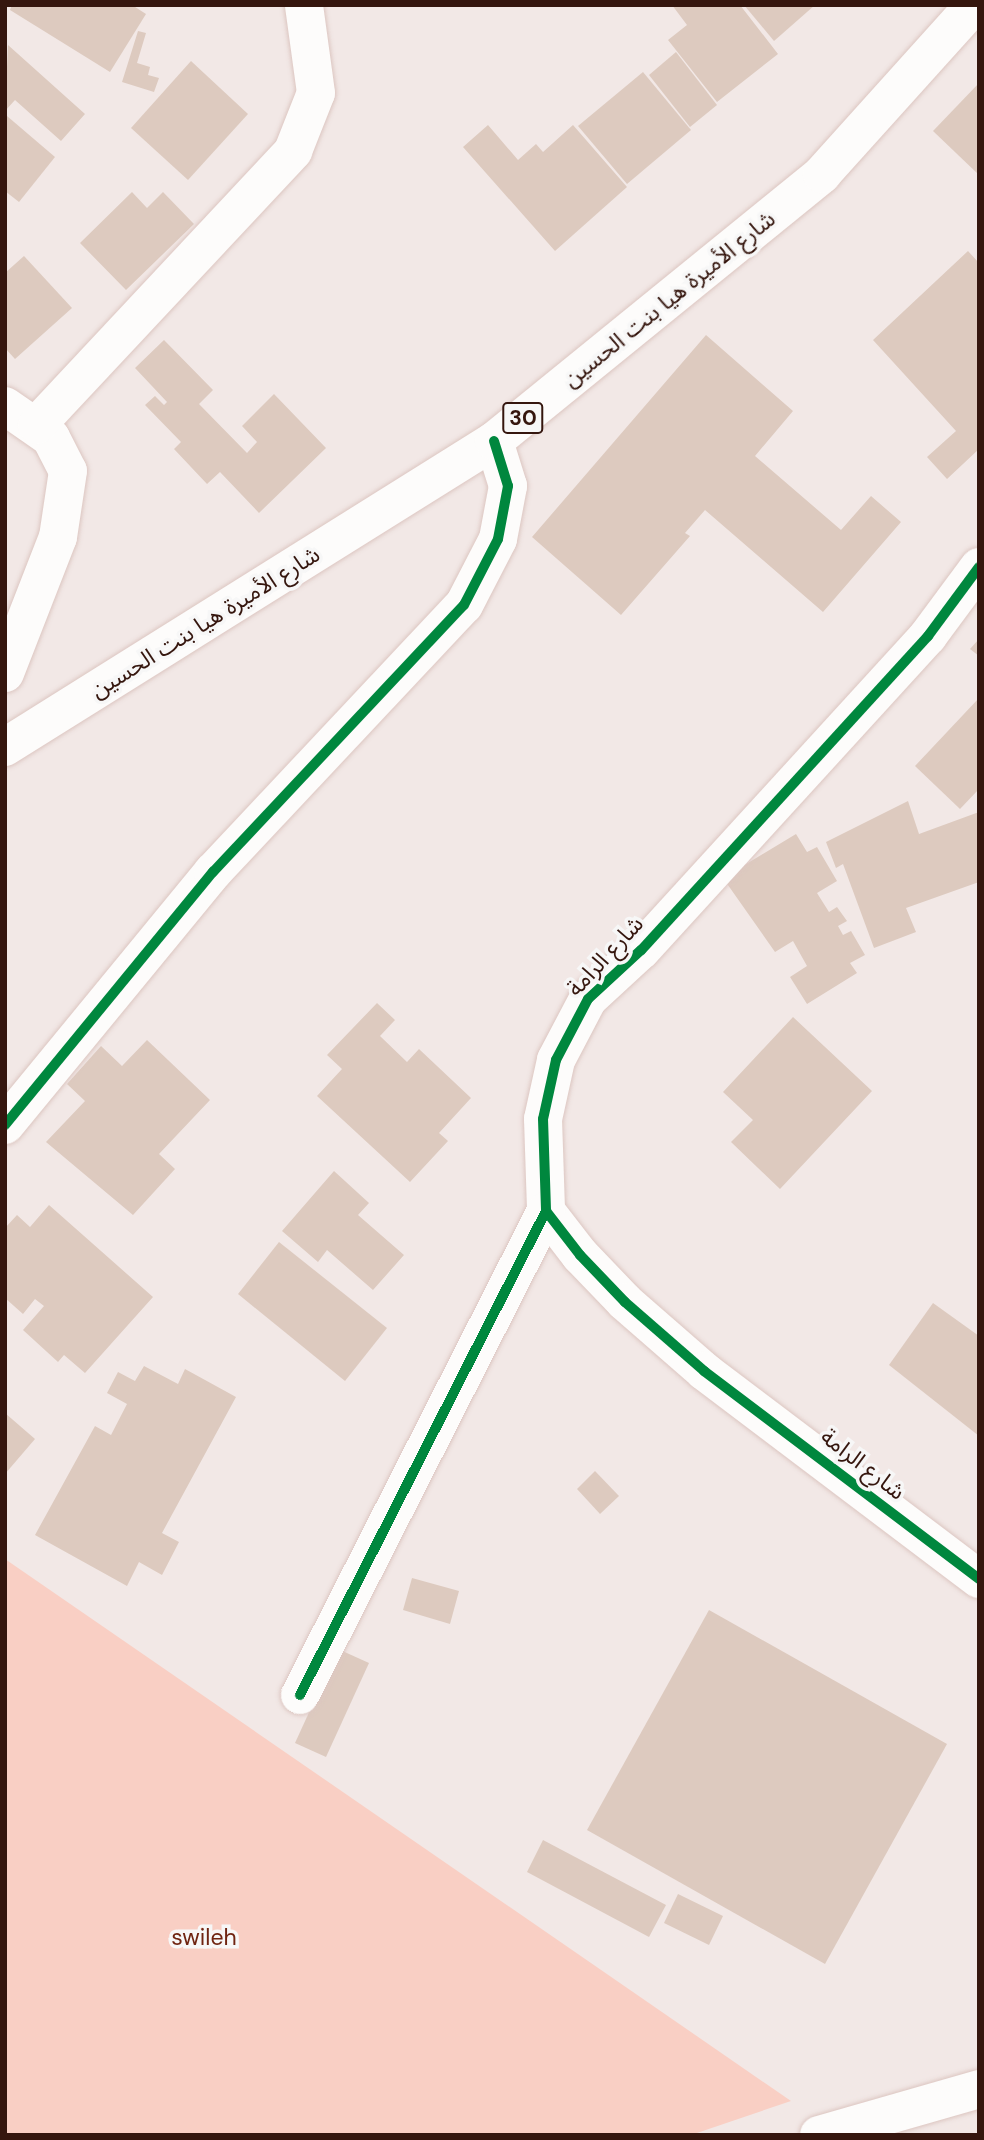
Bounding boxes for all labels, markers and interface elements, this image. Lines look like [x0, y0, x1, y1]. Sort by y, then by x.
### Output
street label: شارع الأميرة هيا بنت الحسين [557, 205, 781, 393]
road number: 30 [502, 400, 544, 436]
street label: شارع الأميرة هيا بنت الحسين [85, 540, 325, 704]
street label: شارع الرامة [561, 910, 649, 1002]
street label: شارع الرامة [815, 1422, 911, 1506]
park label: swileh [171, 1923, 237, 1951]

